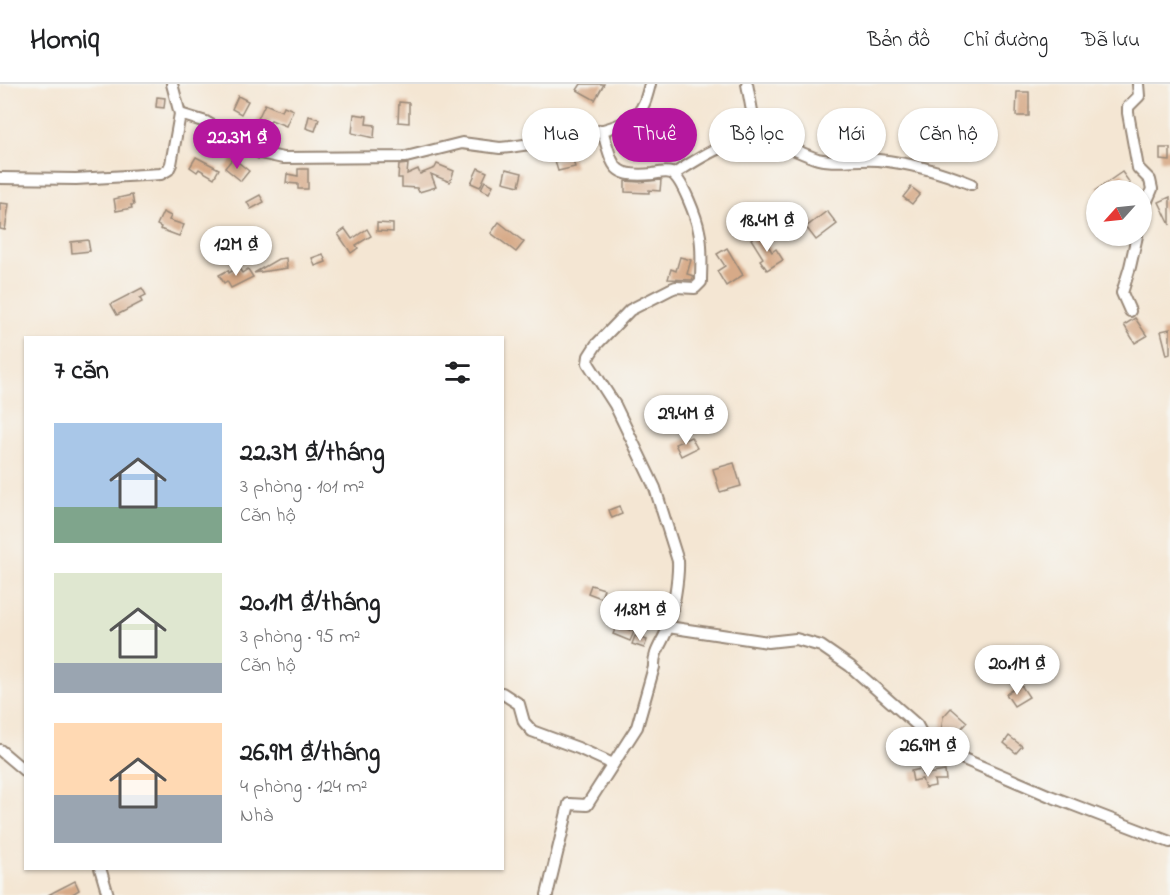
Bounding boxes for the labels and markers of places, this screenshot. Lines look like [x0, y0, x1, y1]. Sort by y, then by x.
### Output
pin: 22.3M ₫ [182, 119, 292, 170]
pin: 18.4M ₫ [712, 202, 822, 253]
pin: 12M ₫ [194, 226, 278, 277]
pin: 29.4M ₫ [631, 395, 741, 446]
pin: 11.8M ₫ [585, 591, 695, 642]
pin: 20.1M ₫ [962, 645, 1072, 696]
pin: 26.9M ₫ [873, 727, 983, 778]

